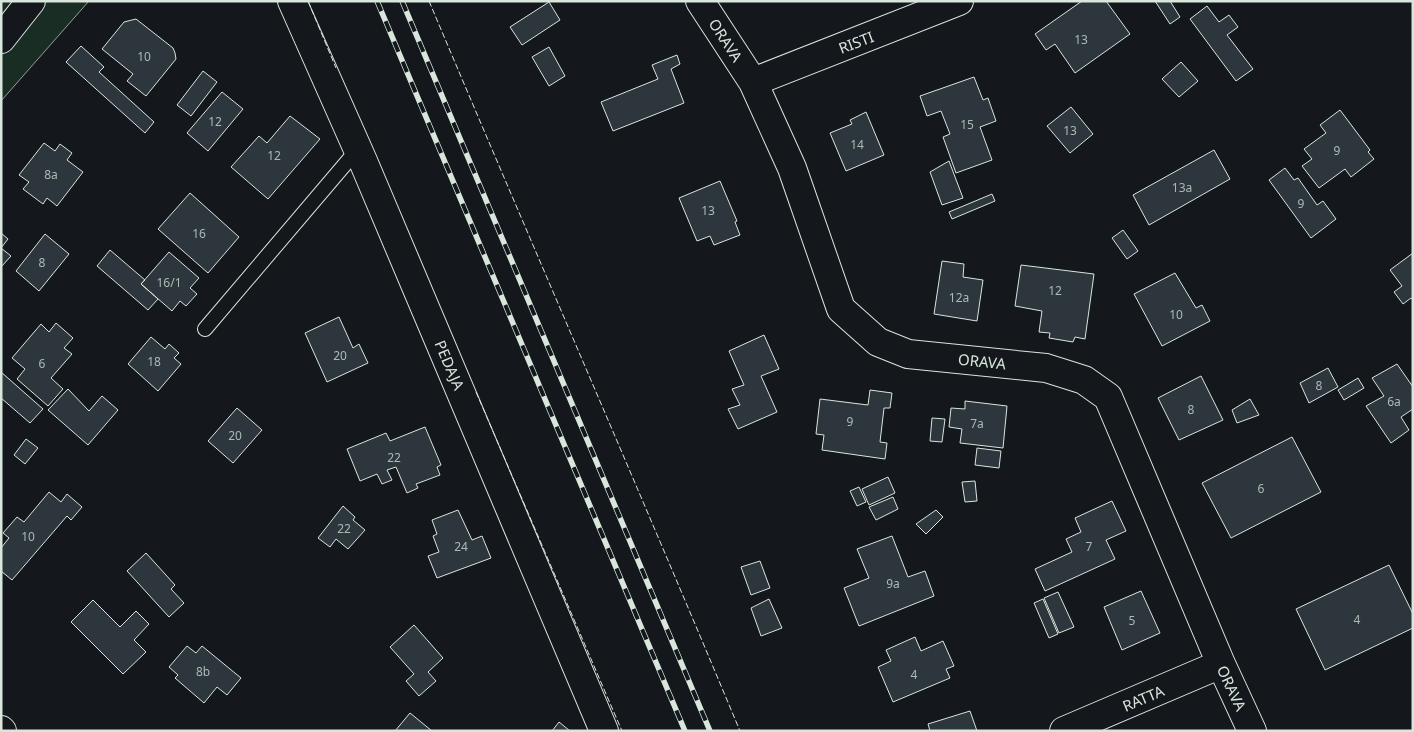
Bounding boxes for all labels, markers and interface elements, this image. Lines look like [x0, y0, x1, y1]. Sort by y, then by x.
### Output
street label: ORAVA [705, 14, 748, 66]
street label: RISTI [836, 26, 876, 58]
house number: 13 [1074, 31, 1088, 48]
house number: 10 [137, 48, 151, 65]
house number: 12 [208, 113, 222, 130]
house number: 15 [960, 116, 974, 133]
house number: 13 [1063, 122, 1077, 139]
house number: 14 [850, 136, 864, 153]
house number: 9 [1334, 142, 1341, 159]
house number: 12 [267, 147, 281, 164]
house number: 8a [44, 166, 58, 183]
house number: 13a [1172, 179, 1192, 196]
house number: 9 [1298, 195, 1305, 212]
house number: 13 [701, 202, 715, 219]
house number: 16 [192, 225, 206, 242]
house number: 8 [39, 254, 46, 271]
house number: 16/1 [156, 274, 182, 291]
house number: 12 [1048, 282, 1062, 299]
house number: 12a [949, 289, 969, 306]
house number: 10 [1169, 306, 1183, 323]
street label: PEDAJA [431, 337, 470, 393]
house number: 20 [333, 347, 347, 364]
street label: ORAVA [957, 349, 1007, 373]
house number: 18 [147, 353, 161, 370]
house number: 6 [39, 355, 46, 372]
house number: 8 [1316, 377, 1323, 394]
house number: 6a [1387, 393, 1401, 410]
house number: 8 [1188, 401, 1195, 418]
house number: 9 [847, 413, 854, 430]
house number: 7a [970, 415, 984, 432]
house number: 20 [228, 427, 242, 444]
house number: 22 [387, 449, 401, 466]
house number: 6 [1258, 480, 1265, 497]
house number: 22 [337, 520, 351, 537]
house number: 10 [21, 528, 35, 545]
house number: 24 [454, 538, 468, 555]
house number: 7 [1086, 538, 1093, 555]
house number: 9a [886, 575, 900, 592]
house number: 4 [1354, 611, 1361, 628]
house number: 5 [1129, 612, 1136, 629]
street label: ORAVA [1213, 662, 1251, 714]
house number: 8b [196, 663, 210, 680]
house number: 4 [911, 666, 918, 683]
street label: RATTA [1119, 680, 1167, 716]

